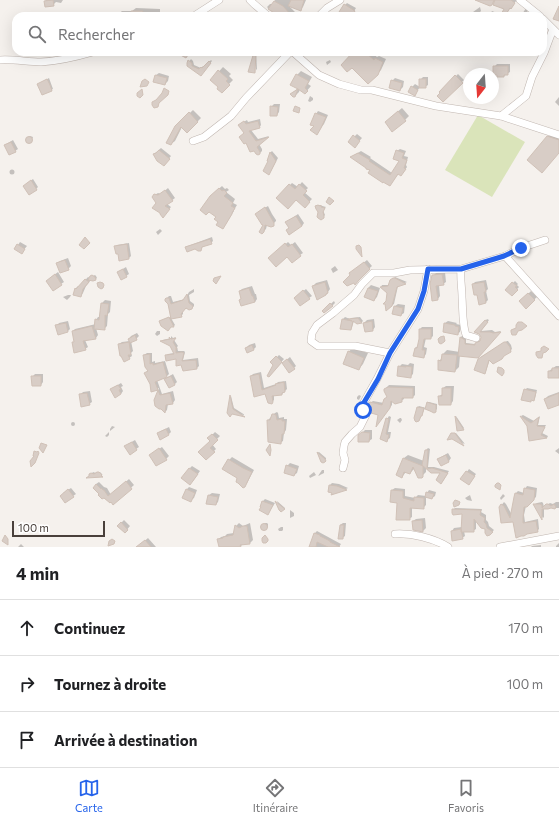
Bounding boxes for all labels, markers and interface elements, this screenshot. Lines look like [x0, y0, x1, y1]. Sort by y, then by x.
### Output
search box [12, 12, 547, 56]
icon: search [26, 23, 48, 45]
text: Rechercher [58, 25, 135, 43]
north arrow [463, 68, 499, 104]
route end [512, 239, 530, 257]
route start [354, 401, 372, 419]
scale bar [12, 519, 105, 538]
text: 100 m [18, 521, 49, 534]
text: 4 min [16, 563, 59, 584]
text: À pied · 270 m [462, 565, 543, 581]
icon: ahead [16, 617, 38, 639]
text: Continuez [54, 619, 125, 637]
text: 170 m [508, 620, 543, 636]
icon: right [16, 673, 38, 695]
text: Tournez à droite [54, 675, 166, 693]
text: 100 m [507, 676, 543, 692]
icon: arrive [16, 729, 38, 751]
text: Arrivée à destination [54, 731, 197, 749]
tab: Carte [75, 777, 103, 814]
tab: Itinéraire [253, 777, 298, 814]
tab: Favoris [448, 777, 484, 814]

